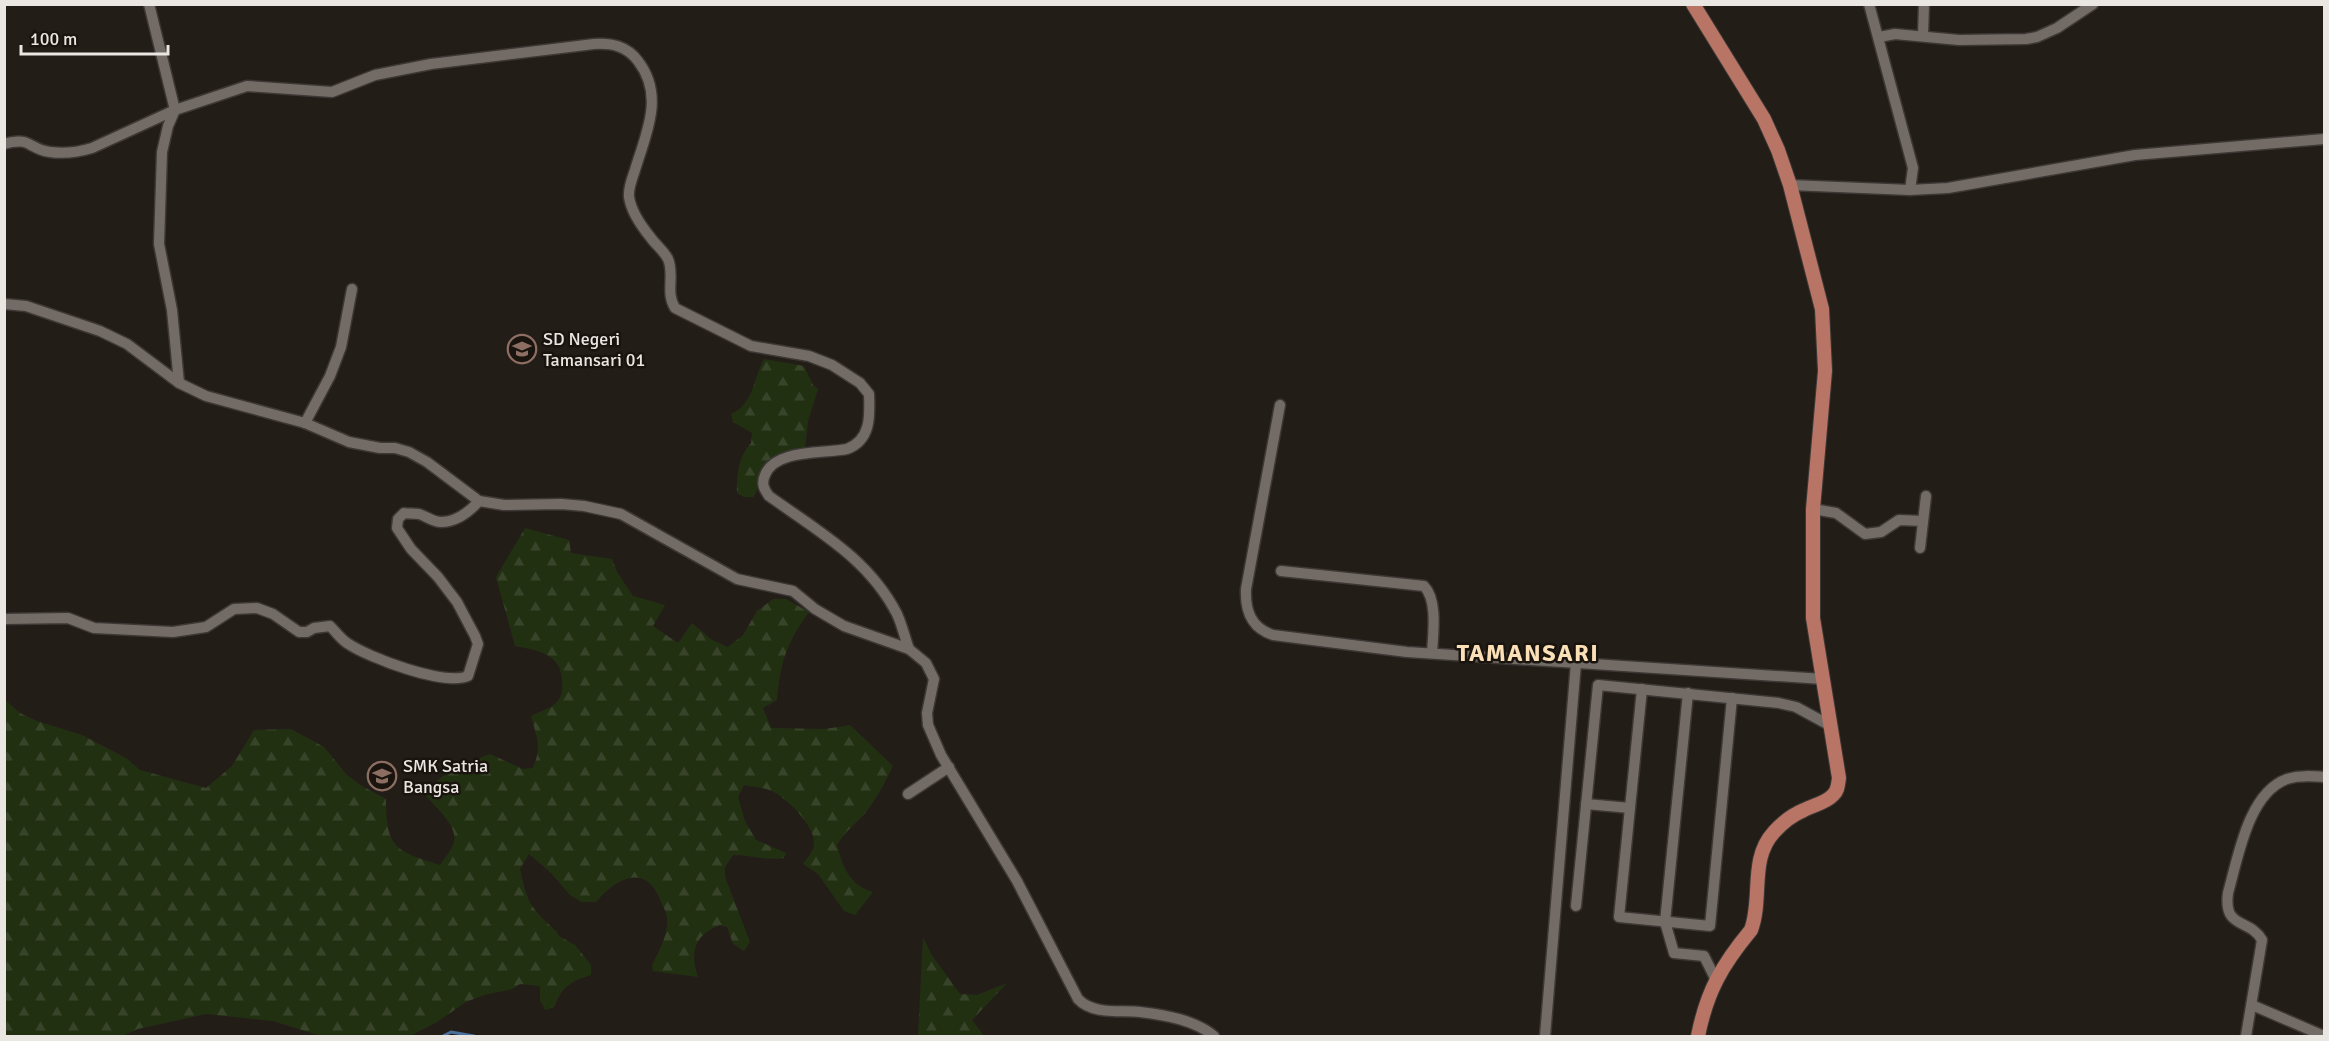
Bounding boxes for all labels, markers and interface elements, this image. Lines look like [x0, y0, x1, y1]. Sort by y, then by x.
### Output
scale bar [21, 18, 168, 56]
text: 100 m [30, 28, 77, 50]
place label: SD Negeri Tamansari 01 [543, 328, 645, 371]
school or university icon: SD Negeri Tamansari 01 [506, 333, 538, 365]
district label: TAMANSARI [1457, 638, 1599, 668]
place label: SMK Satria Bangsa [403, 755, 488, 798]
school or university icon: SMK Satria Bangsa [366, 760, 398, 792]

